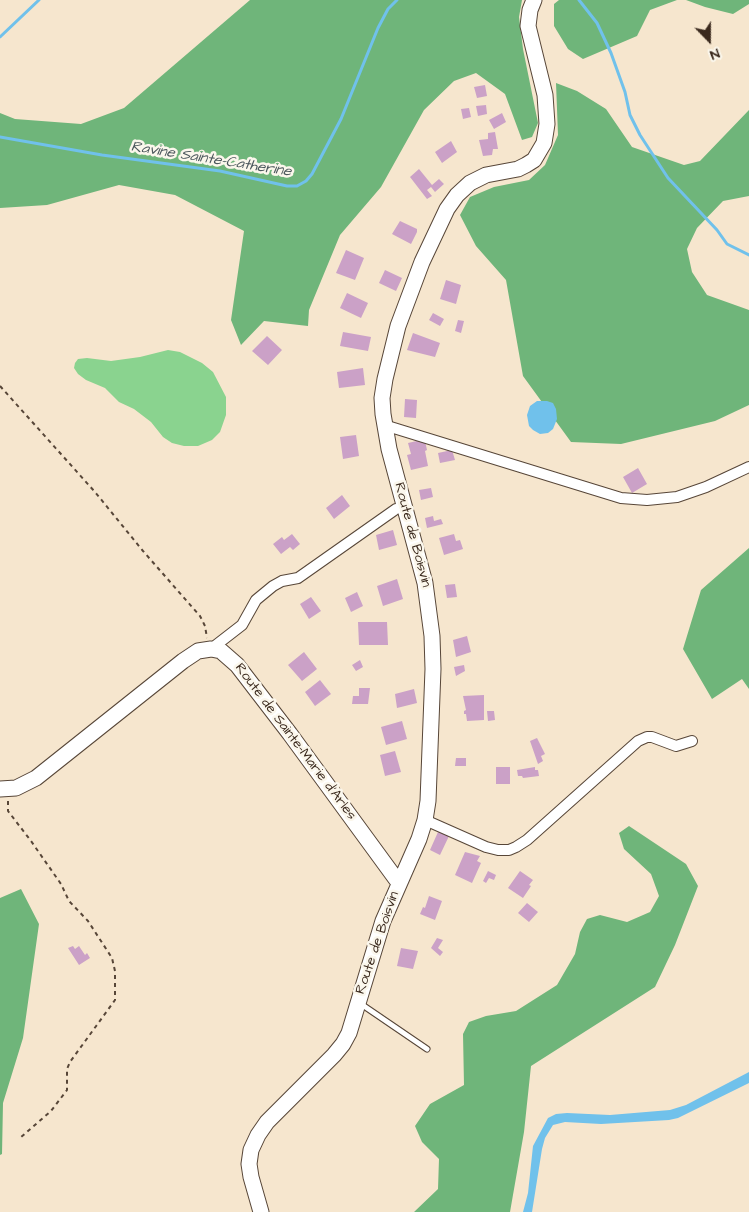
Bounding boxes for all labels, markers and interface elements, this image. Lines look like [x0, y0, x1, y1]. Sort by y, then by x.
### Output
north arrow [684, 15, 734, 65]
text: N [707, 43, 722, 65]
water label: Ravine Sainte-Catherine [130, 138, 292, 182]
street label: Route de Boisvin [390, 481, 434, 589]
street label: Route de Sainte-Marie d'Arles [231, 660, 359, 824]
street label: Route de Boisvin [353, 889, 403, 997]

